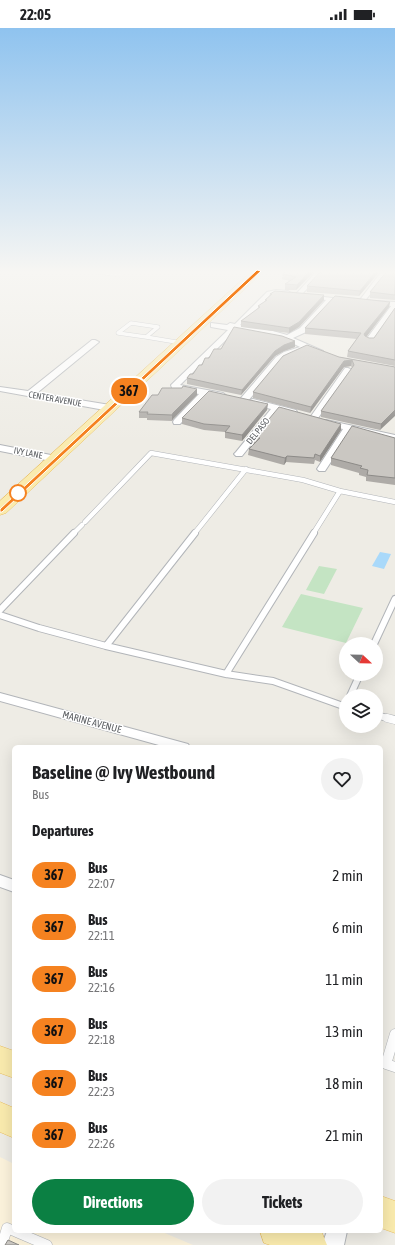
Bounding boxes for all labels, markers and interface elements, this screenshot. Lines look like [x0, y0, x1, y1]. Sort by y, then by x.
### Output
text: 22:05 [20, 6, 51, 23]
line badge: 367 [106, 378, 152, 404]
text: 367 [119, 383, 139, 399]
street label: CENTER AVENUE [28, 389, 82, 409]
street label: DEL PASO [244, 416, 272, 446]
street label: IVY LANE [13, 445, 43, 461]
unlabelled marker [9, 484, 27, 502]
north arrow [339, 637, 383, 681]
map controls [339, 637, 383, 733]
button: layers [339, 689, 383, 733]
street label: MARINE AVENUE [61, 709, 123, 735]
button: heart [321, 758, 363, 800]
text: Baseline @ Ivy Westbound [32, 761, 215, 783]
text: Bus [32, 787, 49, 802]
text: Departures [32, 822, 94, 839]
text: Bus [88, 859, 108, 876]
text: 367 [44, 867, 64, 883]
text: 2 min [332, 867, 363, 884]
text: 22:07 [88, 876, 115, 891]
text: Bus [88, 911, 108, 928]
text: 367 [44, 919, 64, 935]
text: 6 min [332, 919, 363, 936]
text: 22:11 [88, 928, 115, 943]
text: Bus [88, 963, 108, 980]
text: 367 [44, 971, 64, 987]
text: 11 min [325, 971, 363, 988]
text: 22:16 [88, 980, 115, 995]
text: Bus [88, 1015, 108, 1032]
text: 367 [44, 1023, 64, 1039]
text: 13 min [325, 1023, 363, 1040]
text: 22:18 [88, 1032, 115, 1047]
text: Bus [88, 1067, 108, 1084]
text: 367 [44, 1075, 64, 1091]
text: 18 min [325, 1075, 363, 1092]
text: 22:23 [88, 1084, 115, 1099]
text: Bus [88, 1119, 108, 1136]
text: 367 [44, 1127, 64, 1143]
text: 21 min [325, 1127, 363, 1144]
text: 22:26 [88, 1136, 115, 1151]
button: Directions [32, 1179, 194, 1225]
button: Tickets [202, 1179, 363, 1225]

